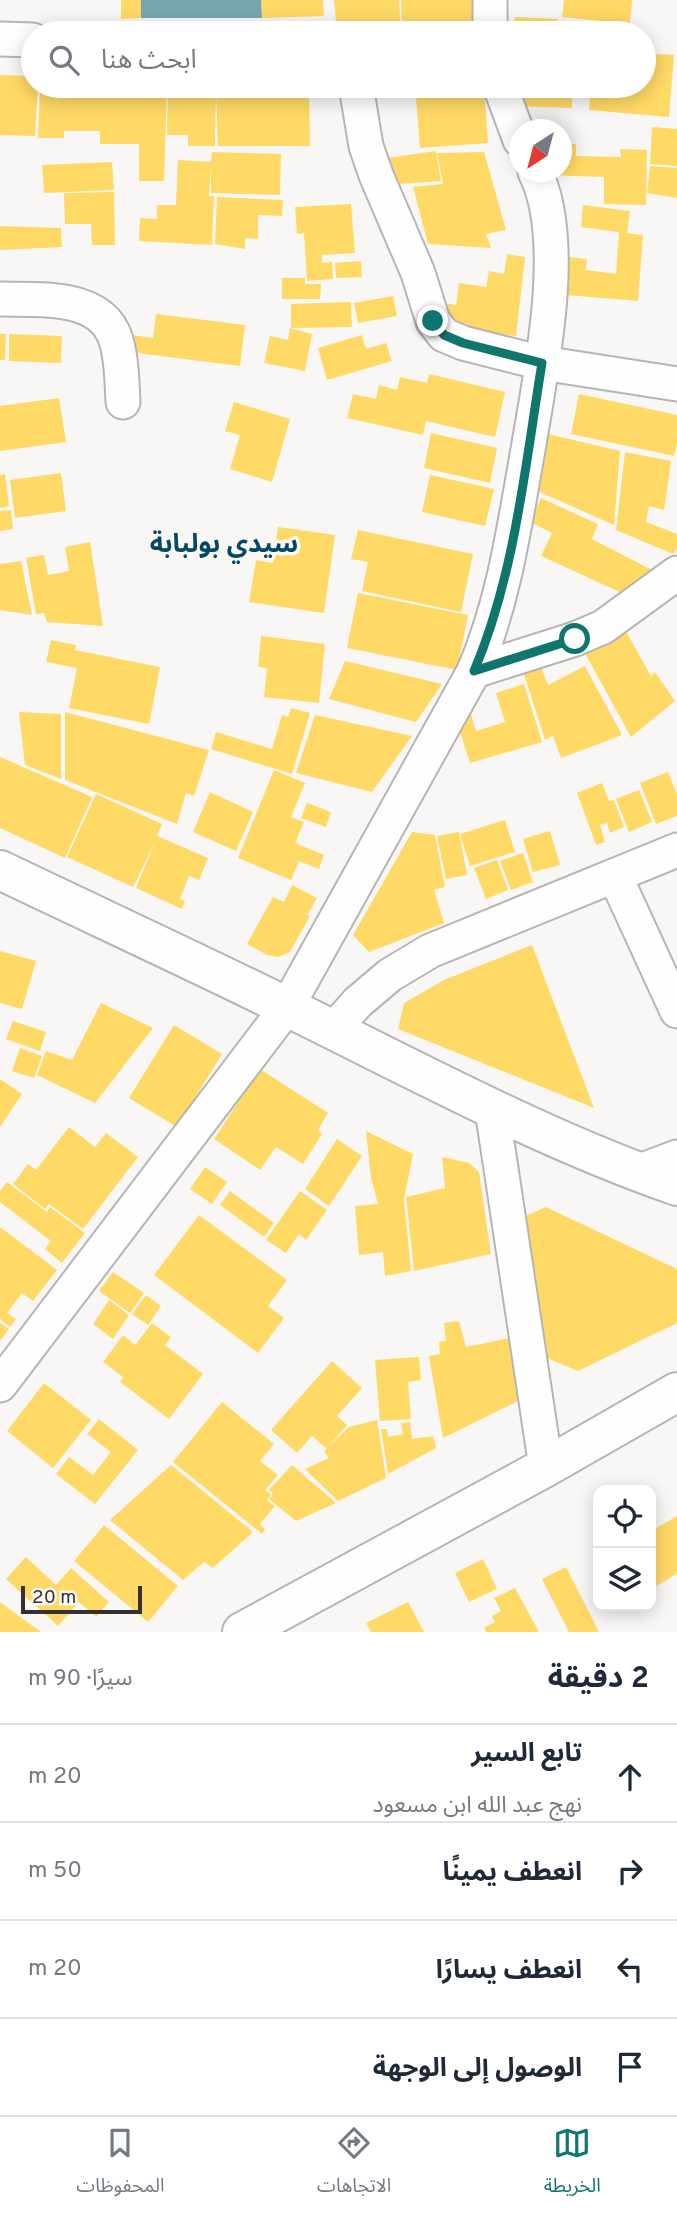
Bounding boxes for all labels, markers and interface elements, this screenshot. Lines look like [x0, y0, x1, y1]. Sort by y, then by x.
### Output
search box [21, 21, 656, 98]
icon: search [45, 41, 83, 79]
text: ابحث هنا [101, 45, 197, 78]
north arrow [509, 119, 572, 182]
route end [417, 305, 448, 336]
district label: سيدي بولبابة [150, 529, 298, 564]
route start [559, 623, 590, 654]
map controls [593, 1485, 656, 1611]
button: locate [593, 1485, 656, 1548]
button: layers [593, 1548, 656, 1611]
scale bar [21, 1583, 142, 1615]
text: 20 m [32, 1586, 76, 1610]
text: 2 دقيقة [548, 1661, 649, 1698]
text: سيرًا · 90 m [28, 1665, 133, 1694]
text: تابع السير [471, 1738, 582, 1771]
icon: ahead [611, 1758, 649, 1796]
text: 20 m [28, 1763, 82, 1792]
text: نهج عبد الله ابن مسعود [372, 1792, 582, 1821]
icon: right [611, 1852, 649, 1890]
text: 50 m [28, 1857, 82, 1886]
text: انعطف يمينًا [443, 1857, 582, 1890]
icon: left [611, 1950, 649, 1988]
text: 20 m [28, 1955, 82, 1984]
text: انعطف يسارًا [436, 1955, 582, 1988]
icon: arrive [611, 2048, 649, 2086]
text: الوصول إلى الوجهة [373, 2053, 582, 2086]
tab: المحفوظات [76, 2124, 165, 2206]
tab: الاتجاهات [317, 2124, 391, 2206]
tab: الخريطة [544, 2124, 601, 2206]

